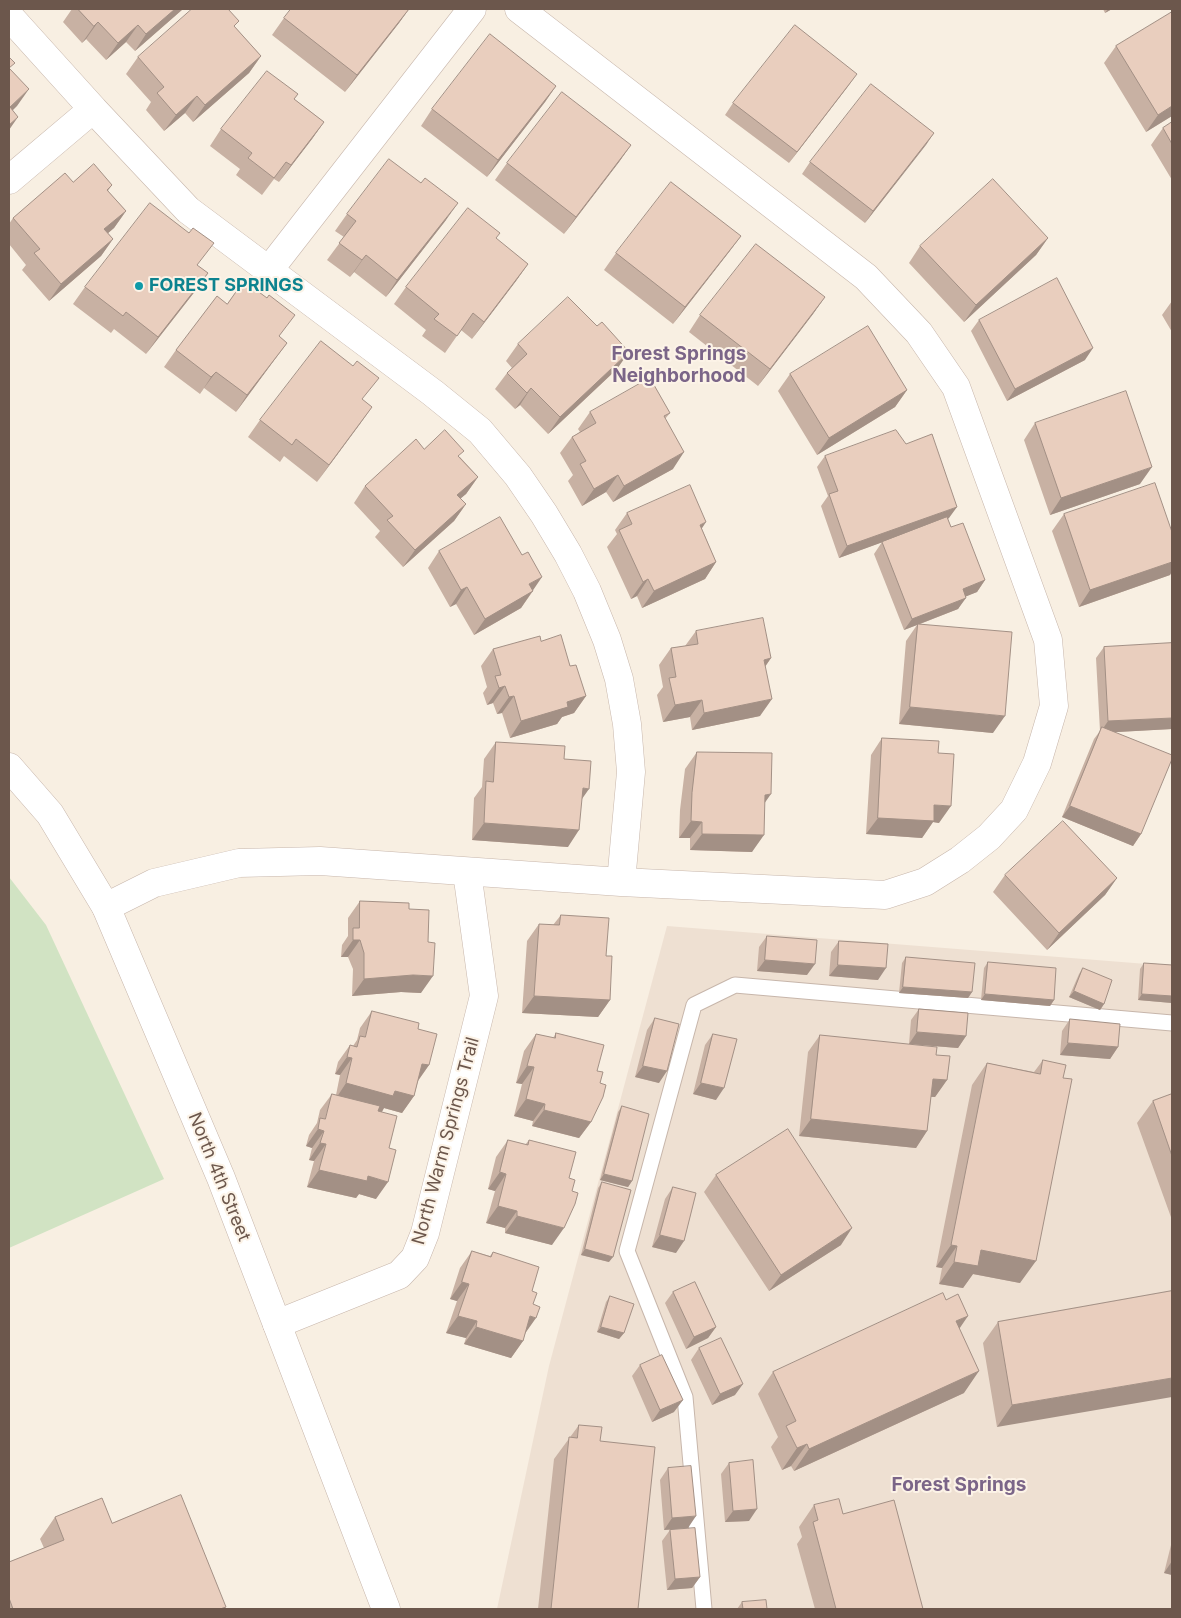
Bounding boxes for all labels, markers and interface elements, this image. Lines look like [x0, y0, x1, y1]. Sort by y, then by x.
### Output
place label: FOREST SPRINGS [149, 275, 304, 297]
marker: FOREST SPRINGS [133, 280, 145, 292]
district label: Forest Springs Neighborhood [612, 343, 746, 387]
street label: North Warm Springs Trail [408, 1035, 484, 1247]
street label: North 4th Street [183, 1109, 255, 1245]
district label: Forest Springs [892, 1474, 1026, 1496]

